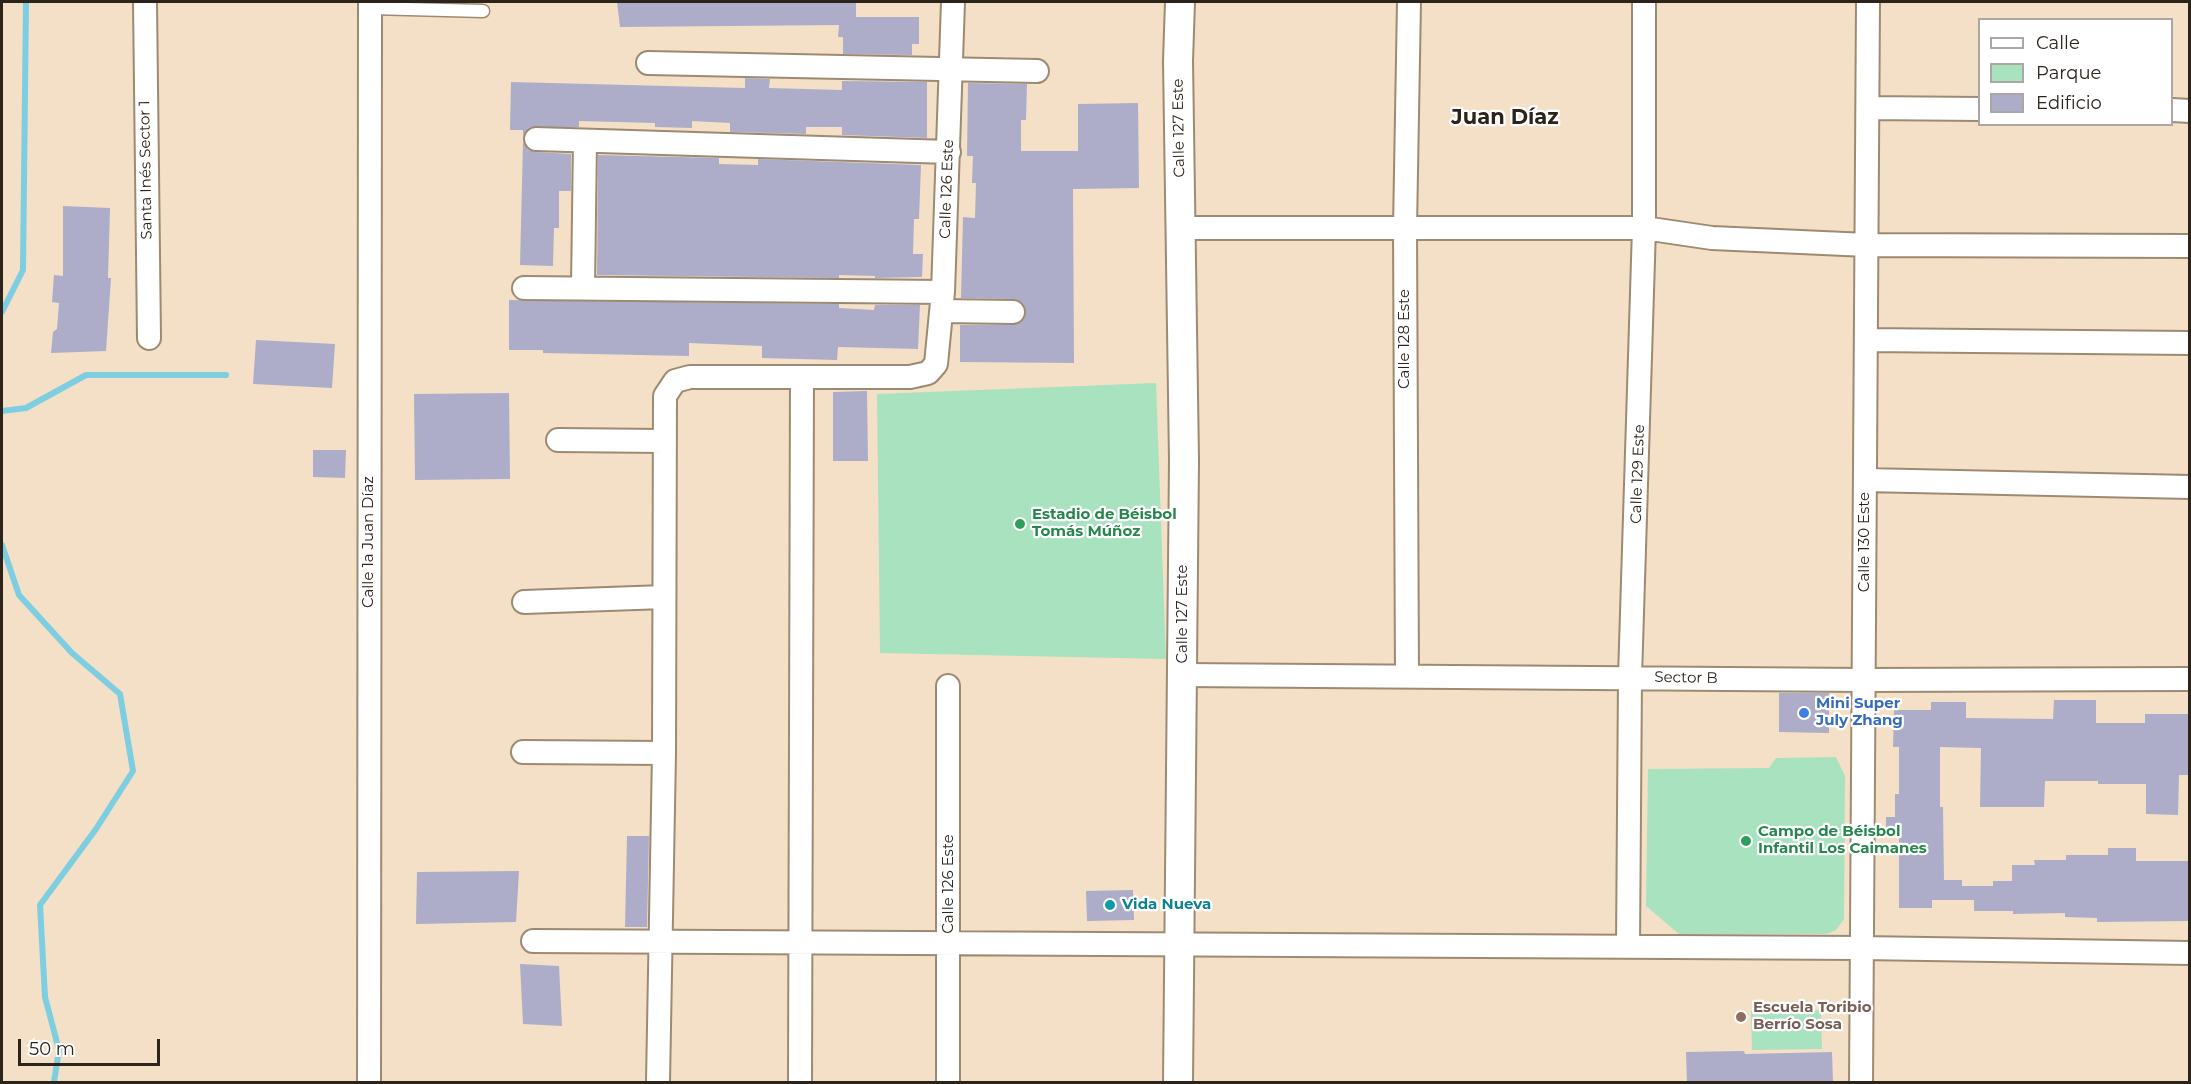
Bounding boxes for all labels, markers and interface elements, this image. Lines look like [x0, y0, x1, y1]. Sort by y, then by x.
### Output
legend [1978, 18, 2173, 126]
text: Calle [2036, 32, 2080, 54]
text: Parque [2036, 62, 2101, 84]
street label: Calle 127 Este [1169, 78, 1189, 178]
text: Edificio [2036, 92, 2102, 114]
street label: Santa Inés Sector 1 [136, 100, 156, 240]
district label: Juan Díaz [1451, 105, 1559, 131]
street label: Calle 126 Este [936, 139, 958, 239]
street label: Calle 128 Este [1396, 289, 1414, 389]
street label: Calle 129 Este [1627, 424, 1649, 524]
street label: Calle 1a Juan Díaz [360, 476, 378, 608]
street label: Calle 130 Este [1856, 492, 1874, 592]
place label: Estadio de Béisbol Tomás Múñoz [1032, 506, 1177, 541]
marker: Estadio de Béisbol Tomás Múñoz [1013, 517, 1027, 531]
street label: Calle 127 Este [1174, 564, 1192, 664]
street label: Sector B [1654, 668, 1718, 688]
place label: Mini Super July Zhang [1816, 695, 1903, 730]
marker: Mini Super July Zhang [1797, 706, 1811, 720]
place label: Campo de Béisbol Infantil Los Caimanes [1758, 823, 1927, 858]
street label: Calle 126 Este [940, 834, 958, 934]
marker: Campo de Béisbol Infantil Los Caimanes [1739, 834, 1753, 848]
place label: Vida Nueva [1122, 896, 1211, 914]
marker: Vida Nueva [1103, 898, 1117, 912]
place label: Escuela Toribio Berrío Sosa [1753, 999, 1872, 1034]
marker: Escuela Toribio Berrío Sosa [1734, 1010, 1748, 1024]
scale bar [21, 1027, 164, 1065]
text: 50 m [29, 1038, 75, 1060]

